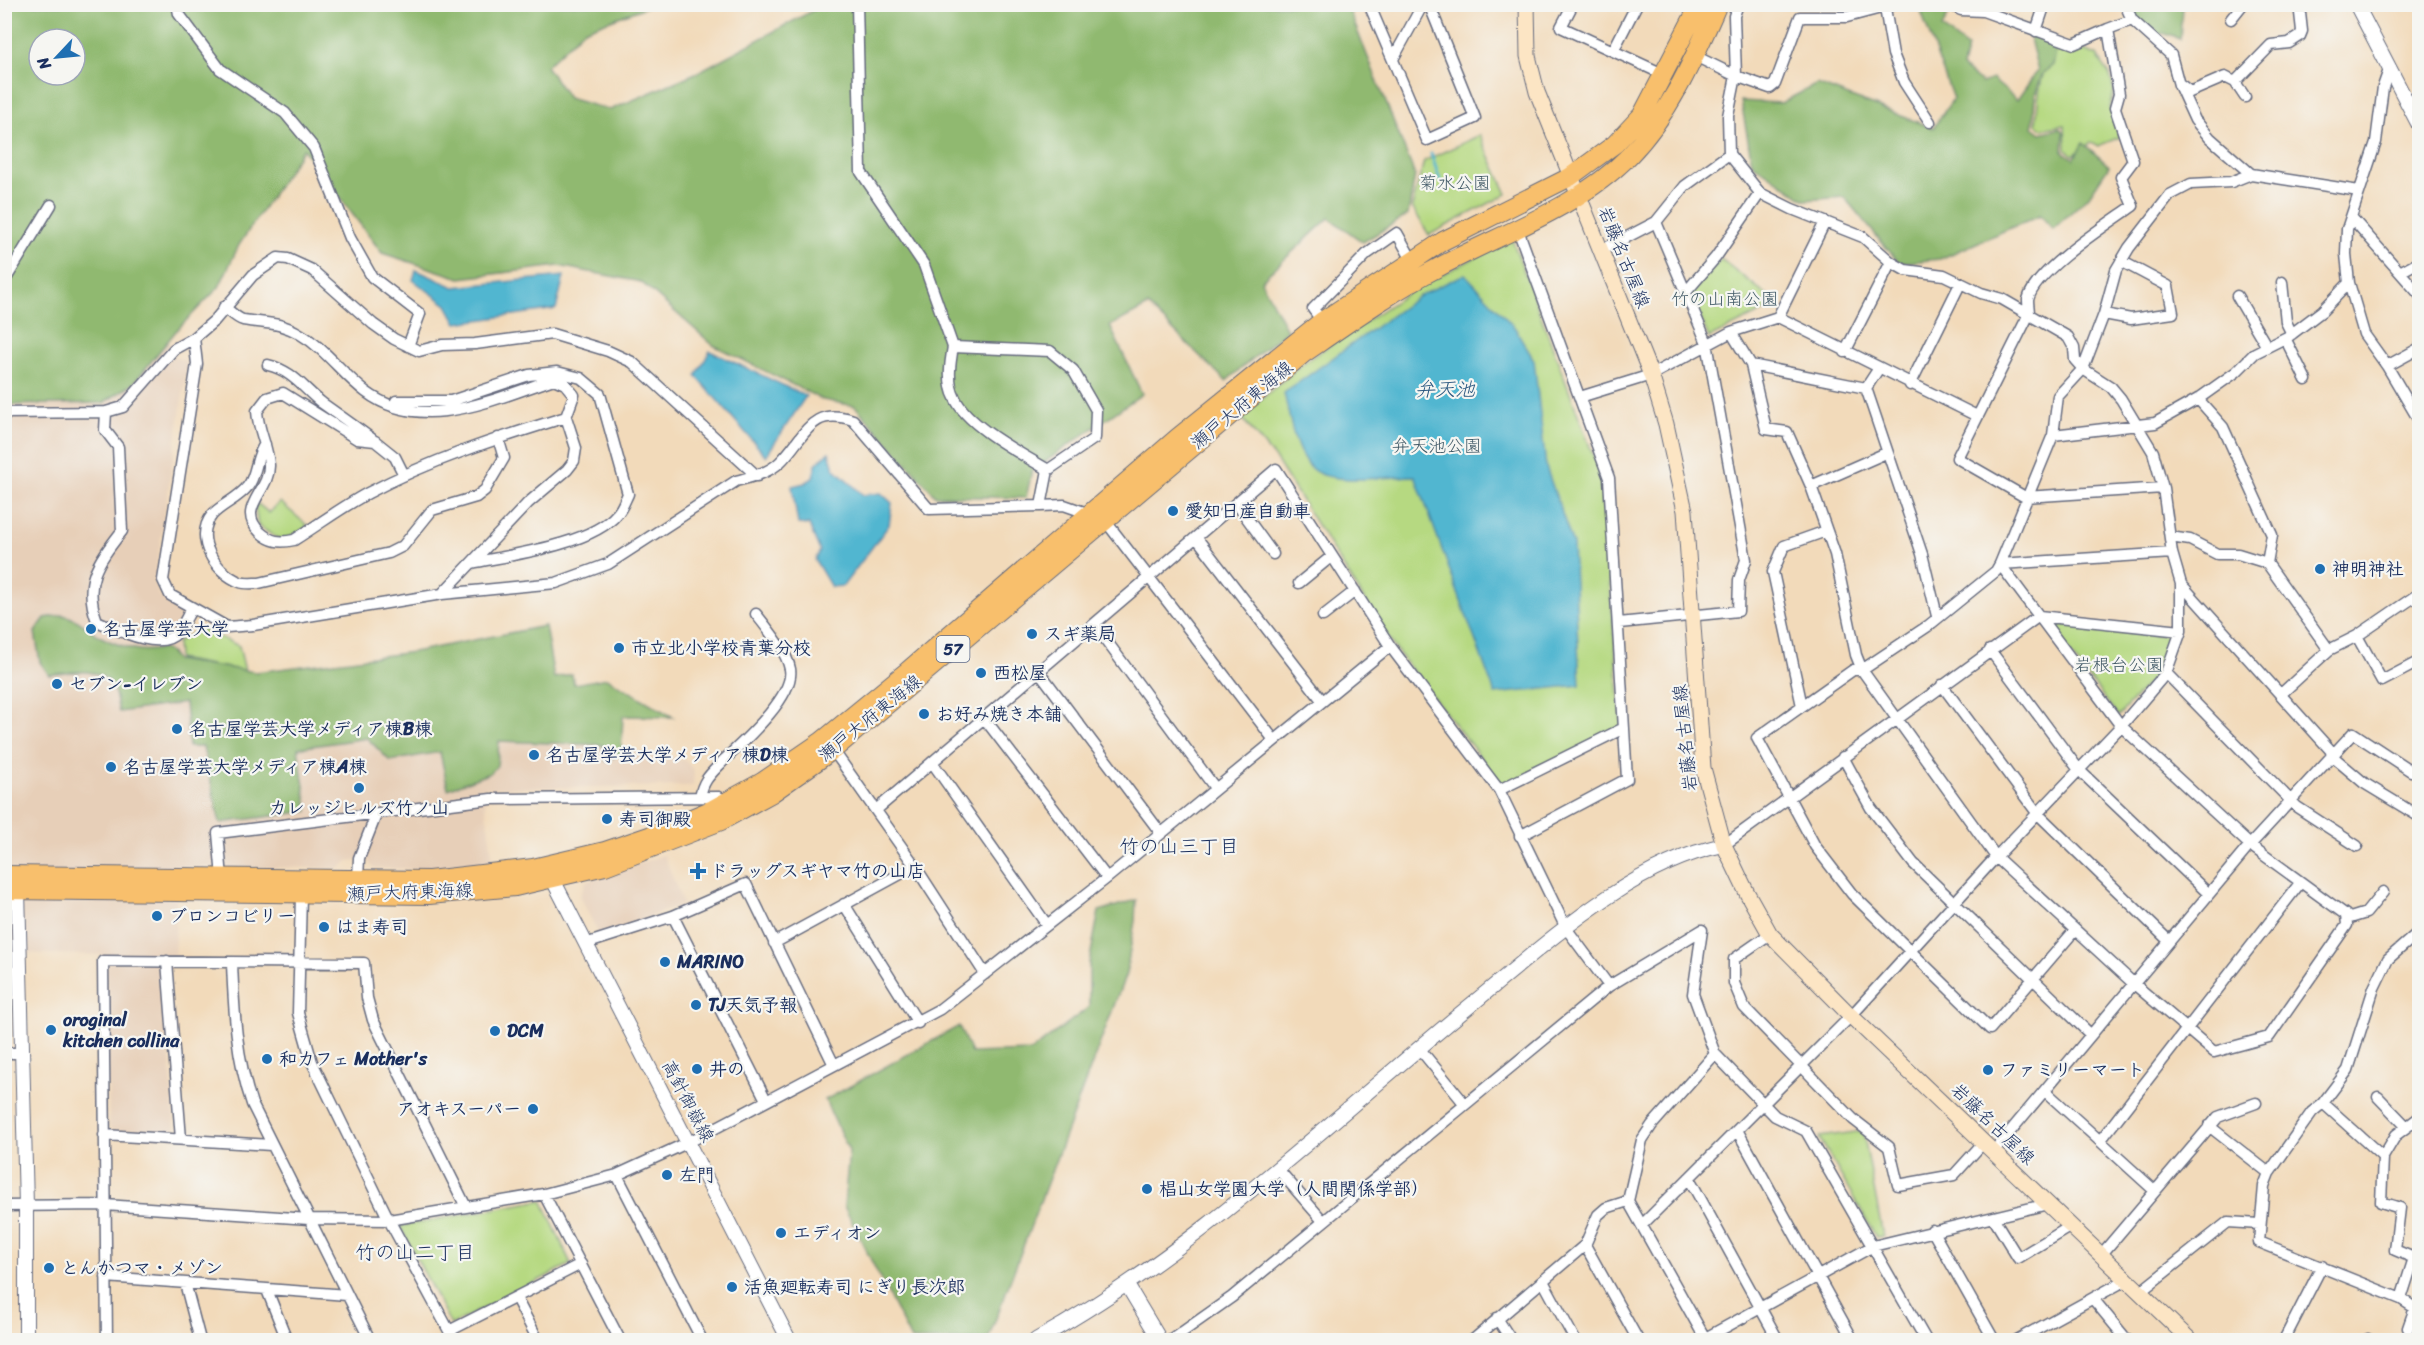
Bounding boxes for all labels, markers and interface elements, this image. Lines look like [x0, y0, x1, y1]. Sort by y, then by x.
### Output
north arrow [27, 27, 87, 87]
text: N [28, 51, 60, 76]
park label: 菊水公園 [1419, 167, 1491, 199]
street label: 岩藤名古屋線 [1589, 201, 1659, 313]
park label: 竹の山南公園 [1671, 283, 1779, 315]
street label: 瀬戸大府東海線 [1183, 352, 1301, 458]
water label: 弁天池 [1415, 372, 1476, 407]
park label: 弁天池公園 [1392, 430, 1482, 462]
place label: 愛知日産自動車 [1185, 495, 1311, 527]
marker: 愛知日産自動車 [1166, 504, 1180, 518]
place label: 神明神社 [2332, 553, 2404, 585]
marker: 神明神社 [2313, 562, 2327, 576]
place label: 名古屋学芸大学 [103, 613, 229, 645]
place label: スギ薬局 [1044, 618, 1116, 650]
marker: 名古屋学芸大学 [84, 622, 98, 636]
marker: スギ薬局 [1025, 627, 1039, 641]
place label: 市立北小学校青葉分校 [631, 632, 811, 664]
road number: 57 [936, 636, 970, 662]
marker: 市立北小学校青葉分校 [612, 641, 626, 655]
park label: 岩根台公園 [2074, 649, 2164, 681]
place label: 西松屋 [993, 657, 1047, 689]
street label: 瀬戸大府東海線 [811, 666, 929, 770]
marker: 西松屋 [974, 666, 988, 680]
place label: セブン-イレブン [69, 668, 203, 700]
marker: セブン-イレブン [50, 677, 64, 691]
street label: 岩藤名古屋線 [1663, 683, 1707, 793]
place label: お好み焼き本舗 [936, 698, 1062, 730]
marker: お好み焼き本舗 [917, 707, 931, 721]
place label: 名古屋学芸大学メディア棟B棟 [189, 713, 432, 745]
marker: 名古屋学芸大学メディア棟B棟 [170, 722, 184, 736]
place label: 名古屋学芸大学メディア棟D棟 [546, 739, 789, 771]
marker: 名古屋学芸大学メディア棟D棟 [527, 748, 541, 762]
place label: 名古屋学芸大学メディア棟A棟 [123, 751, 367, 783]
marker: 名古屋学芸大学メディア棟A棟 [104, 760, 118, 774]
marker: カレッジヒルズ竹ノ山 [352, 781, 366, 795]
place label: カレッジヒルズ竹ノ山 [269, 792, 449, 824]
place label: 寿司御殿 [619, 803, 691, 835]
marker: 寿司御殿 [600, 812, 614, 826]
district label: 竹の山三丁目 [1119, 829, 1239, 864]
place label: ドラッグスギヤマ竹の山店 [710, 855, 925, 887]
marker: ドラッグスギヤマ竹の山店 [691, 864, 705, 878]
street label: 瀬戸大府東海線 [346, 874, 474, 910]
place label: ブロンコビリー [169, 900, 295, 932]
marker: ブロンコビリー [150, 909, 164, 923]
place label: はま寿司 [336, 911, 408, 943]
marker: はま寿司 [317, 920, 331, 934]
place label: MARINO [676, 946, 745, 978]
marker: MARINO [658, 955, 672, 969]
place label: TJ天気予報 [708, 989, 797, 1021]
marker: TJ天気予報 [689, 998, 703, 1012]
place label: oroginal kitchen collina [62, 1004, 180, 1057]
place label: DCM [507, 1015, 544, 1047]
marker: oroginal kitchen collina [44, 1023, 58, 1037]
marker: DCM [488, 1024, 502, 1038]
place label: 和カフェ Mother's [279, 1043, 428, 1075]
marker: 和カフェ Mother's [260, 1052, 274, 1066]
place label: 井の [709, 1053, 745, 1085]
street label: 高針御嶽線 [653, 1054, 723, 1148]
place label: ファミリーマート [2000, 1054, 2145, 1086]
marker: 井の [690, 1062, 704, 1076]
marker: ファミリーマート [1981, 1063, 1995, 1077]
street label: 岩藤名古屋線 [1943, 1075, 2043, 1173]
place label: アオキスーパー [397, 1093, 521, 1125]
marker: アオキスーパー [526, 1102, 540, 1116]
place label: 左門 [679, 1159, 715, 1191]
marker: 左門 [660, 1168, 674, 1182]
place label: 椙山女学園大学（人間関係学部） [1159, 1173, 1429, 1205]
marker: 椙山女学園大学（人間関係学部） [1140, 1182, 1154, 1196]
place label: エディオン [793, 1217, 882, 1249]
marker: エディオン [774, 1226, 788, 1240]
district label: 竹の山二丁目 [355, 1235, 475, 1270]
place label: とんかつマ・メゾン [61, 1252, 223, 1284]
marker: とんかつマ・メゾン [42, 1261, 56, 1275]
place label: 活魚廻転寿司 にぎり長次郎 [744, 1271, 965, 1303]
marker: 活魚廻転寿司 にぎり長次郎 [725, 1280, 739, 1294]

